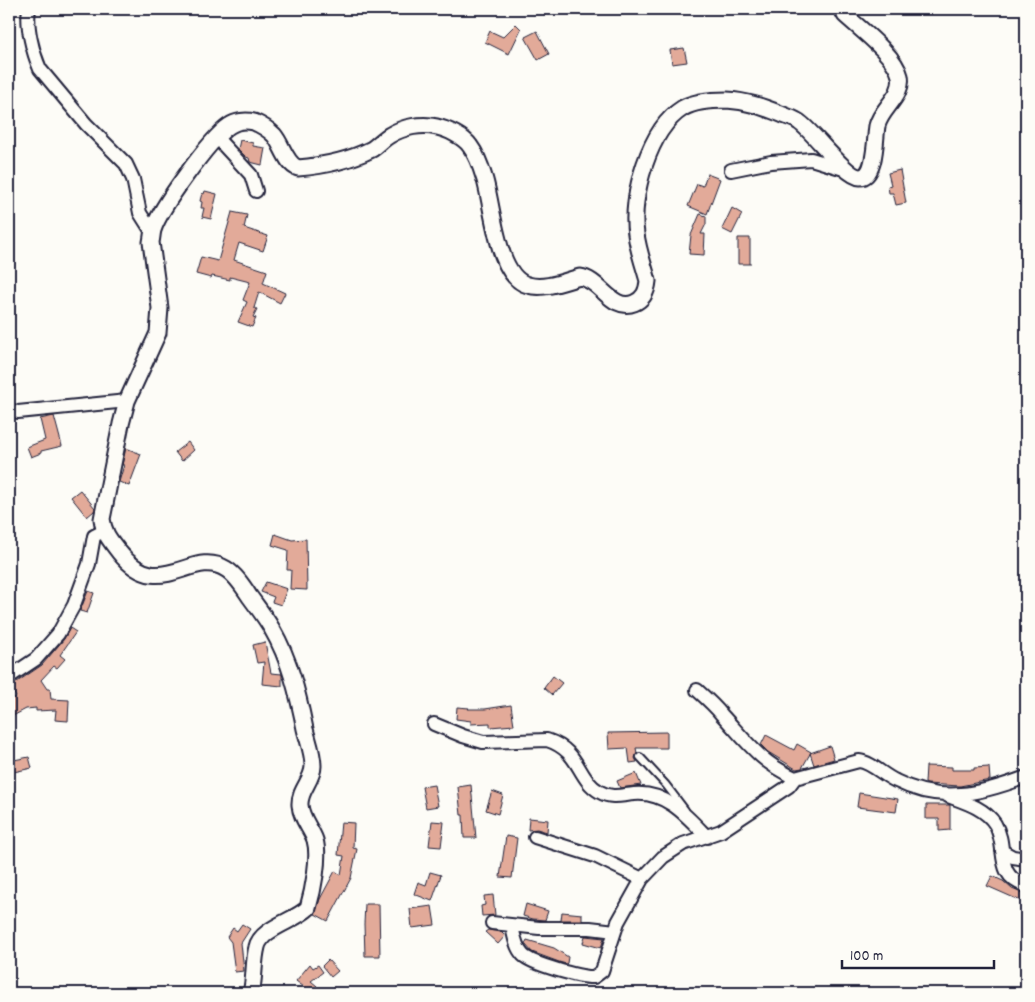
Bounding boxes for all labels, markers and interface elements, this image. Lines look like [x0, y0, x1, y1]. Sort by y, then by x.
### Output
scale bar [842, 937, 995, 969]
text: 100 m [850, 946, 883, 968]

